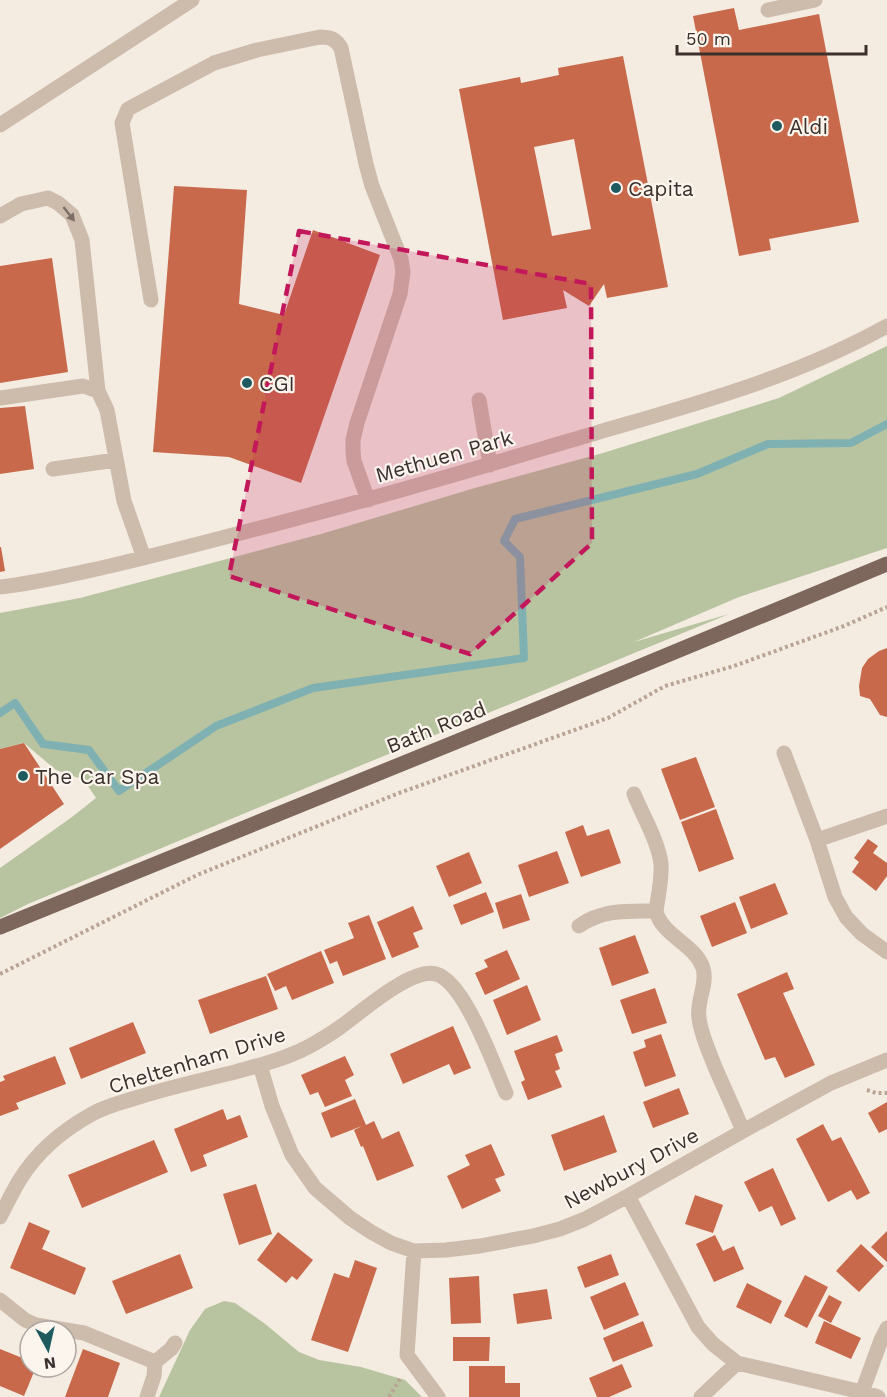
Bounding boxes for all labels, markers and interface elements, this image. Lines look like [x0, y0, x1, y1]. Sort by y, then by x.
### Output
scale bar [677, 18, 866, 56]
text: 50 m [686, 28, 731, 49]
place label: Aldi [789, 114, 828, 139]
marker: Aldi [770, 119, 784, 133]
place label: Capita [628, 176, 694, 201]
marker: Capita [609, 181, 623, 195]
one-way arrow [62, 206, 75, 222]
place label: CGI [259, 371, 295, 396]
marker: CGI [240, 376, 254, 390]
street label: Methuen Park [372, 424, 516, 488]
street label: Bath Road [382, 696, 490, 758]
place label: The Car Spa [35, 764, 160, 789]
marker: The Car Spa [16, 769, 30, 783]
street label: Cheltenham Drive [105, 1021, 289, 1099]
street label: Newbury Drive [559, 1122, 703, 1214]
north arrow [18, 1319, 78, 1379]
text: N [43, 1353, 57, 1374]

